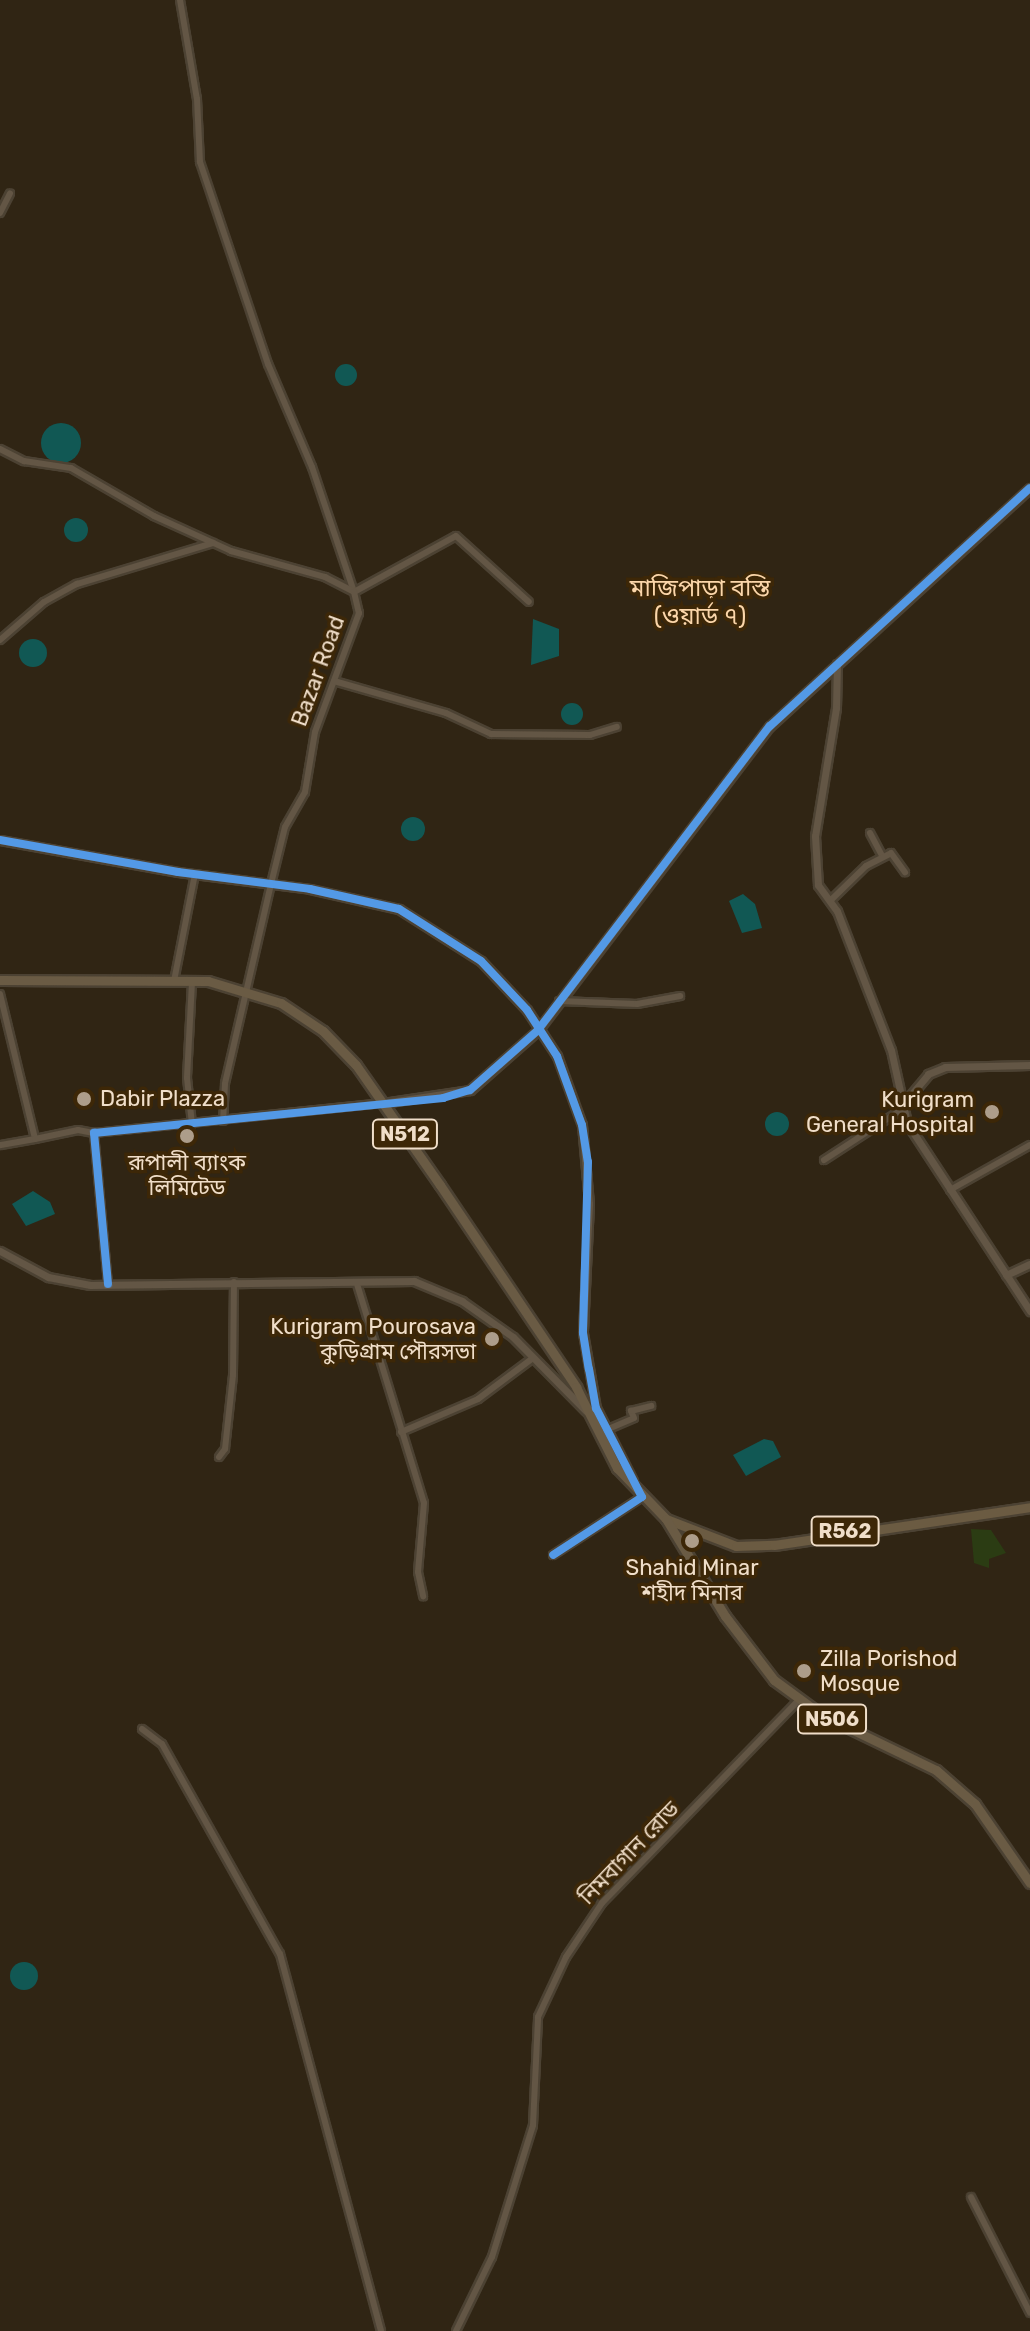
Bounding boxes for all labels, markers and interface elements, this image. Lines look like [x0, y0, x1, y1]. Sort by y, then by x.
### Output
district label: মাজিপাড়া বস্তি (ওয়ার্ড ৭) [630, 575, 770, 631]
street label: Bazar Road [286, 612, 350, 730]
place label: Dabir Plazza [100, 1086, 226, 1112]
place label: Kurigram General Hospital [806, 1086, 974, 1138]
marker: Dabir Plazza [75, 1090, 93, 1108]
marker: Kurigram General Hospital [981, 1101, 1003, 1123]
road number: N512 [371, 1118, 439, 1150]
marker: রূপালী ব্যাংক লিমিটেড [178, 1127, 196, 1145]
place label: রূপালী ব্যাংক লিমিটেড [128, 1149, 246, 1200]
place label: Kurigram Pourosava কুড়িগ্রাম পৌরসভা [270, 1313, 476, 1364]
marker: Kurigram Pourosava কুড়িগ্রাম পৌরসভা [483, 1330, 501, 1348]
road number: R562 [809, 1515, 881, 1547]
marker: Shahid Minar শহীদ মিনার [683, 1532, 701, 1550]
place label: Shahid Minar শহীদ মিনার [625, 1554, 759, 1606]
place label: Zilla Porishod Mosque [820, 1645, 957, 1696]
marker: Zilla Porishod Mosque [795, 1662, 813, 1680]
road number: N506 [796, 1703, 868, 1735]
street label: নিমবাগান রোড [573, 1796, 685, 1910]

